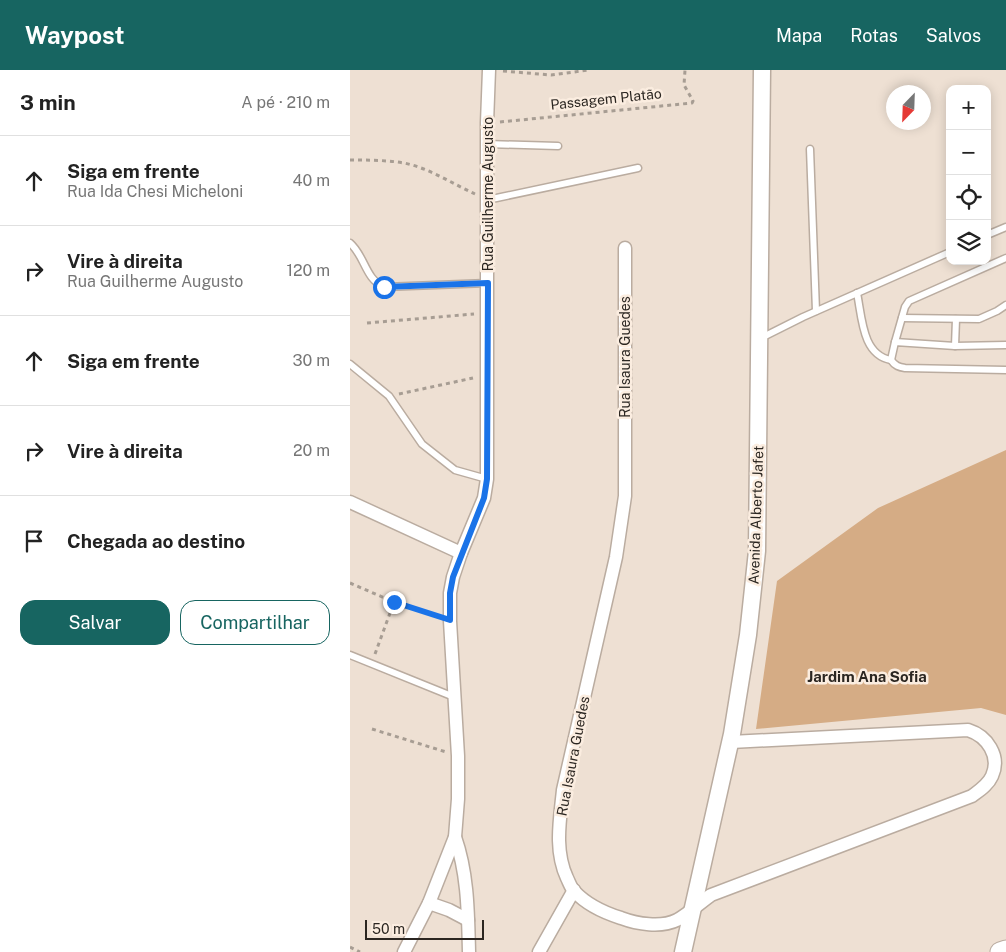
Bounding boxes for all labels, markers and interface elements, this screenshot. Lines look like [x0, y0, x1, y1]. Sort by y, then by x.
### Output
text: Waypost [25, 21, 125, 49]
text: Mapa [776, 25, 822, 46]
text: Rotas [850, 25, 898, 46]
text: Salvos [926, 25, 981, 46]
street label: Passagem Platão [550, 85, 663, 113]
north arrow [886, 85, 931, 130]
map controls [946, 85, 991, 265]
button: + [946, 85, 991, 130]
text: 3 min [20, 90, 76, 115]
text: A pé · 210 m [241, 93, 330, 112]
street label: Rua Guilherme Augusto [480, 117, 496, 271]
button: − [946, 130, 991, 175]
text: Siga em frente [67, 160, 200, 182]
icon: ahead [20, 167, 48, 195]
text: 40 m [292, 171, 330, 190]
button: locate [946, 175, 991, 220]
text: Rua Ida Chesi Micheloni [67, 182, 243, 201]
button: layers [946, 220, 991, 265]
text: Vire à direita [67, 250, 183, 272]
icon: right [20, 257, 48, 285]
text: 120 m [286, 261, 330, 280]
text: Rua Guilherme Augusto [67, 272, 243, 291]
route start [373, 276, 396, 299]
street label: Rua Isaura Guedes [617, 296, 633, 418]
icon: ahead [20, 347, 48, 375]
text: Siga em frente [67, 350, 200, 372]
text: 30 m [293, 351, 330, 370]
icon: right [20, 437, 48, 465]
text: Vire à direita [67, 440, 183, 462]
text: 20 m [293, 441, 330, 460]
street label: Avenida Alberto Jafet [746, 445, 766, 585]
icon: arrive [20, 527, 48, 555]
text: Chegada ao destino [67, 530, 245, 552]
route end [383, 591, 406, 614]
button: Salvar [20, 600, 170, 645]
button: Compartilhar [180, 600, 330, 645]
district label: Jardim Ana Sofia [807, 668, 927, 685]
street label: Rua Isaura Guedes [554, 695, 592, 817]
scale bar [365, 917, 484, 940]
text: 50 m [372, 921, 405, 937]

